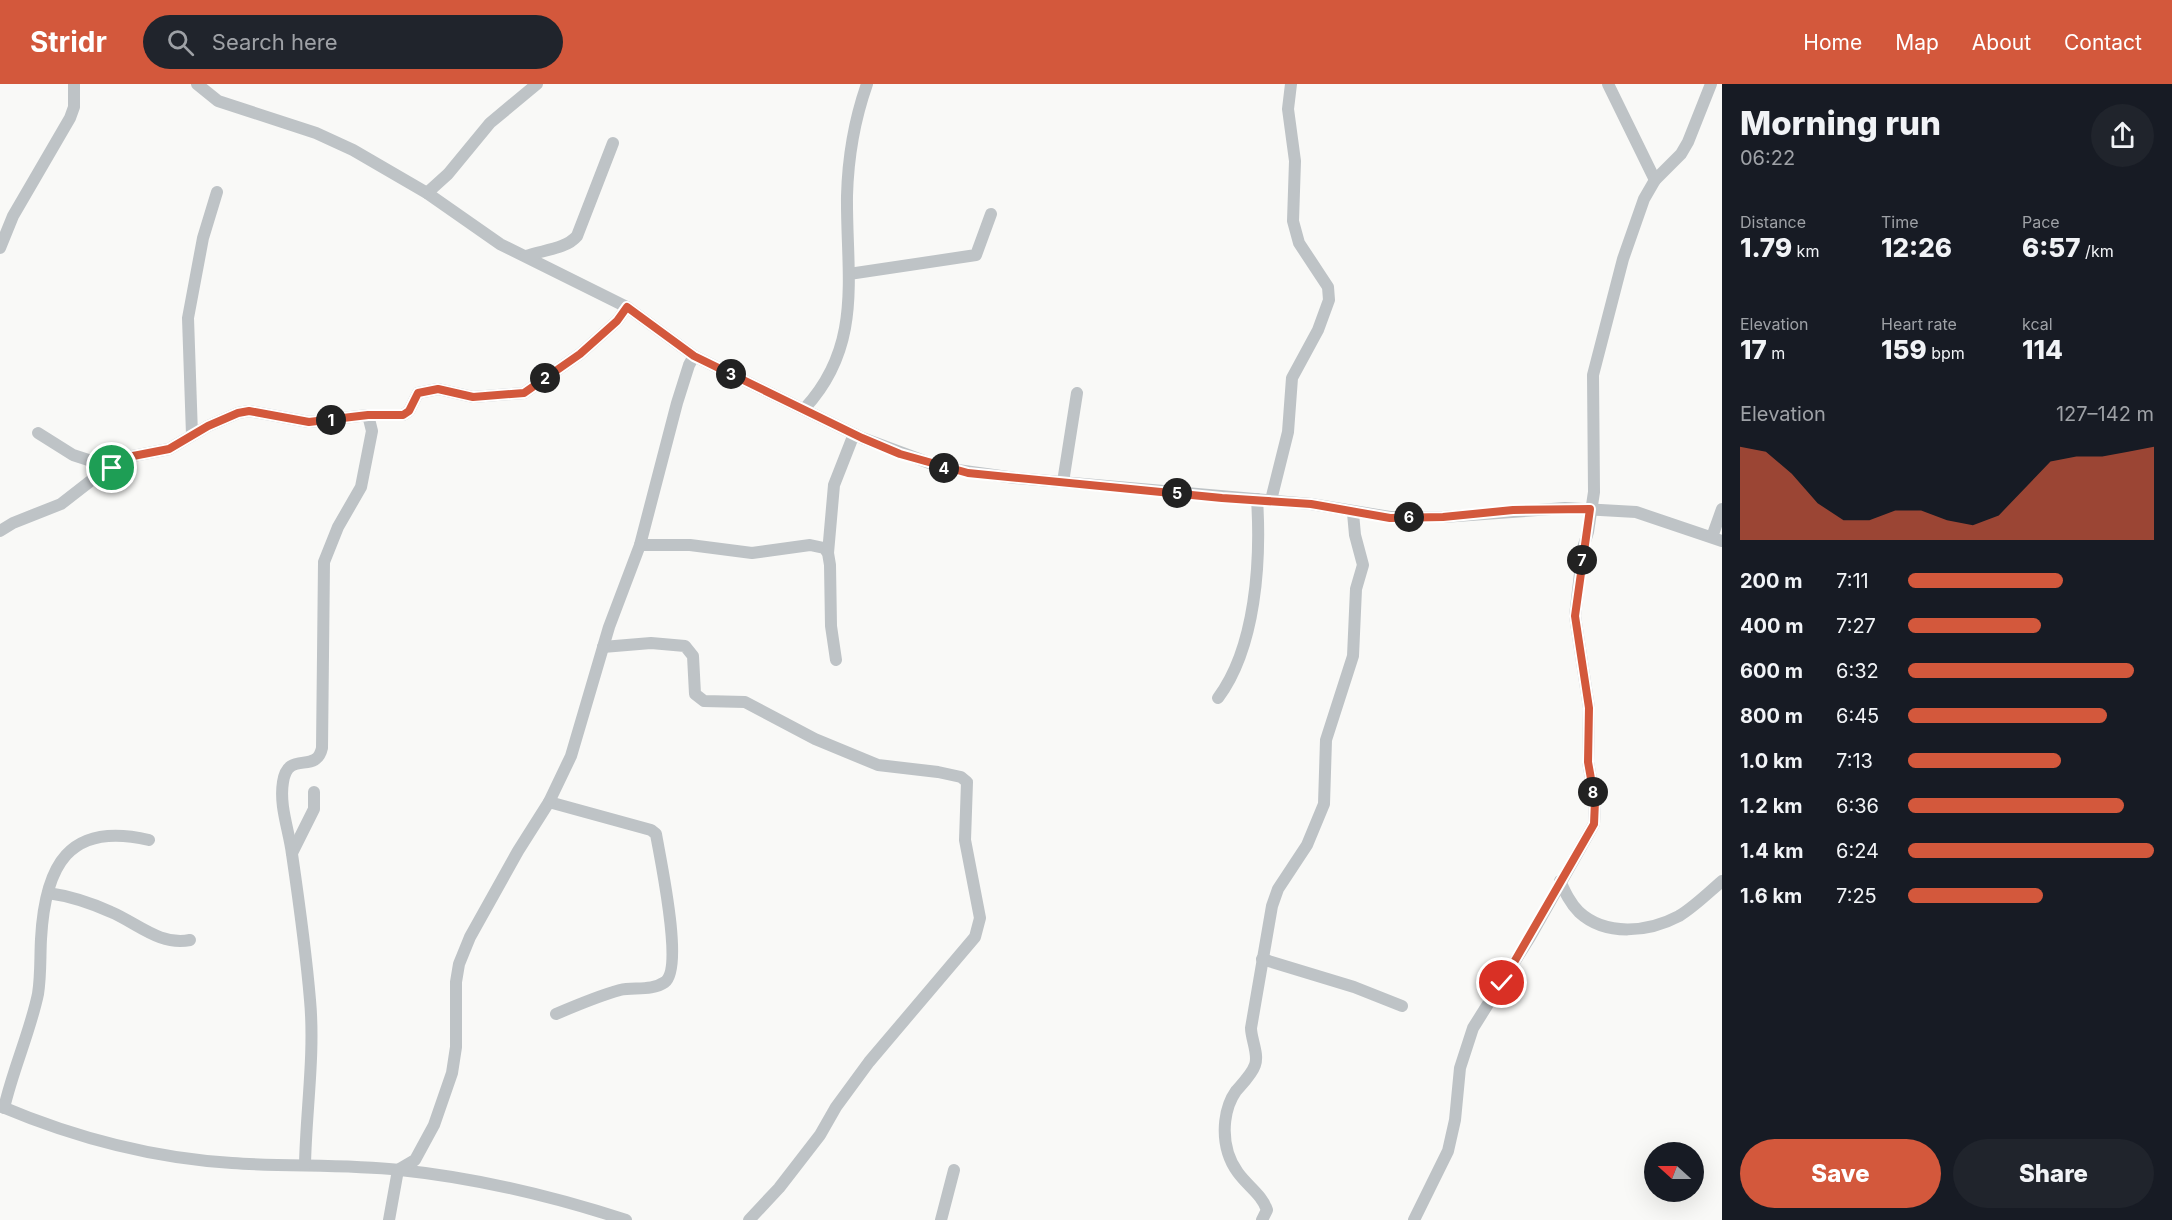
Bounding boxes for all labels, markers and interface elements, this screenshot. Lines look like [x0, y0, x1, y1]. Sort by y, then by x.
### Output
search box [143, 15, 563, 69]
text: Stridr [30, 25, 107, 59]
icon: search [164, 26, 197, 59]
text: Search here [212, 29, 338, 55]
text: Home [1803, 30, 1862, 55]
text: Map [1895, 30, 1939, 55]
text: About [1972, 30, 2031, 55]
text: Contact [2064, 30, 2142, 55]
text: Morning run [1740, 103, 1941, 143]
button: share [2091, 104, 2154, 167]
text: 06:22 [1740, 146, 1795, 170]
text: Distance [1740, 212, 1806, 232]
text: Time [1881, 212, 1919, 232]
text: Pace [2022, 212, 2060, 232]
text: 1.79 [1740, 232, 1792, 263]
text: 12:26 [1881, 232, 1952, 263]
text: 6:57 [2022, 232, 2081, 263]
text: km [1792, 241, 1819, 261]
text: /km [2081, 241, 2114, 261]
text: Elevation [1740, 314, 1809, 334]
text: Heart rate [1881, 314, 1957, 334]
text: kcal [2022, 314, 2053, 334]
text: 17 [1740, 334, 1767, 365]
text: 159 [1881, 334, 1927, 365]
text: 114 [2022, 334, 2063, 365]
text: m [1767, 343, 1785, 363]
text: bpm [1927, 343, 1965, 363]
pin: 3 [716, 359, 746, 389]
pin: 2 [530, 363, 560, 393]
text: 3 [726, 364, 736, 384]
text: 2 [540, 368, 550, 388]
text: Elevation [1740, 402, 1826, 426]
text: 127–142 m [2056, 402, 2154, 426]
pin: 1 [316, 405, 346, 435]
text: 1 [328, 410, 334, 430]
pin [86, 442, 137, 493]
icon: arrive [95, 451, 128, 484]
pin: 4 [929, 453, 959, 483]
text: 4 [939, 458, 949, 478]
pin: 5 [1162, 478, 1192, 508]
text: 5 [1172, 483, 1182, 503]
pin: 6 [1394, 502, 1424, 532]
text: 6 [1404, 507, 1414, 527]
pin: 7 [1567, 545, 1597, 575]
text: 7 [1577, 550, 1587, 570]
text: 200 m [1740, 569, 1803, 593]
text: 7:11 [1836, 569, 1869, 593]
text: 400 m [1740, 614, 1804, 638]
text: 7:27 [1836, 614, 1876, 638]
text: 600 m [1740, 659, 1803, 683]
text: 6:32 [1836, 659, 1879, 683]
text: 800 m [1740, 704, 1803, 728]
text: 6:45 [1836, 704, 1879, 728]
text: 1.0 km [1740, 749, 1803, 773]
text: 7:13 [1836, 749, 1873, 773]
pin: 8 [1578, 777, 1608, 807]
text: 8 [1588, 782, 1598, 802]
text: 1.2 km [1740, 794, 1803, 818]
text: 6:36 [1836, 794, 1879, 818]
text: 1.4 km [1740, 839, 1803, 863]
text: 6:24 [1836, 839, 1879, 863]
text: 1.6 km [1740, 884, 1802, 908]
text: 7:25 [1836, 884, 1877, 908]
pin [1476, 957, 1527, 1008]
icon: check [1485, 966, 1518, 999]
button: Save [1740, 1139, 1941, 1208]
button: Share [1953, 1139, 2154, 1208]
north arrow [1644, 1142, 1704, 1202]
map controls [1644, 1142, 1704, 1202]

